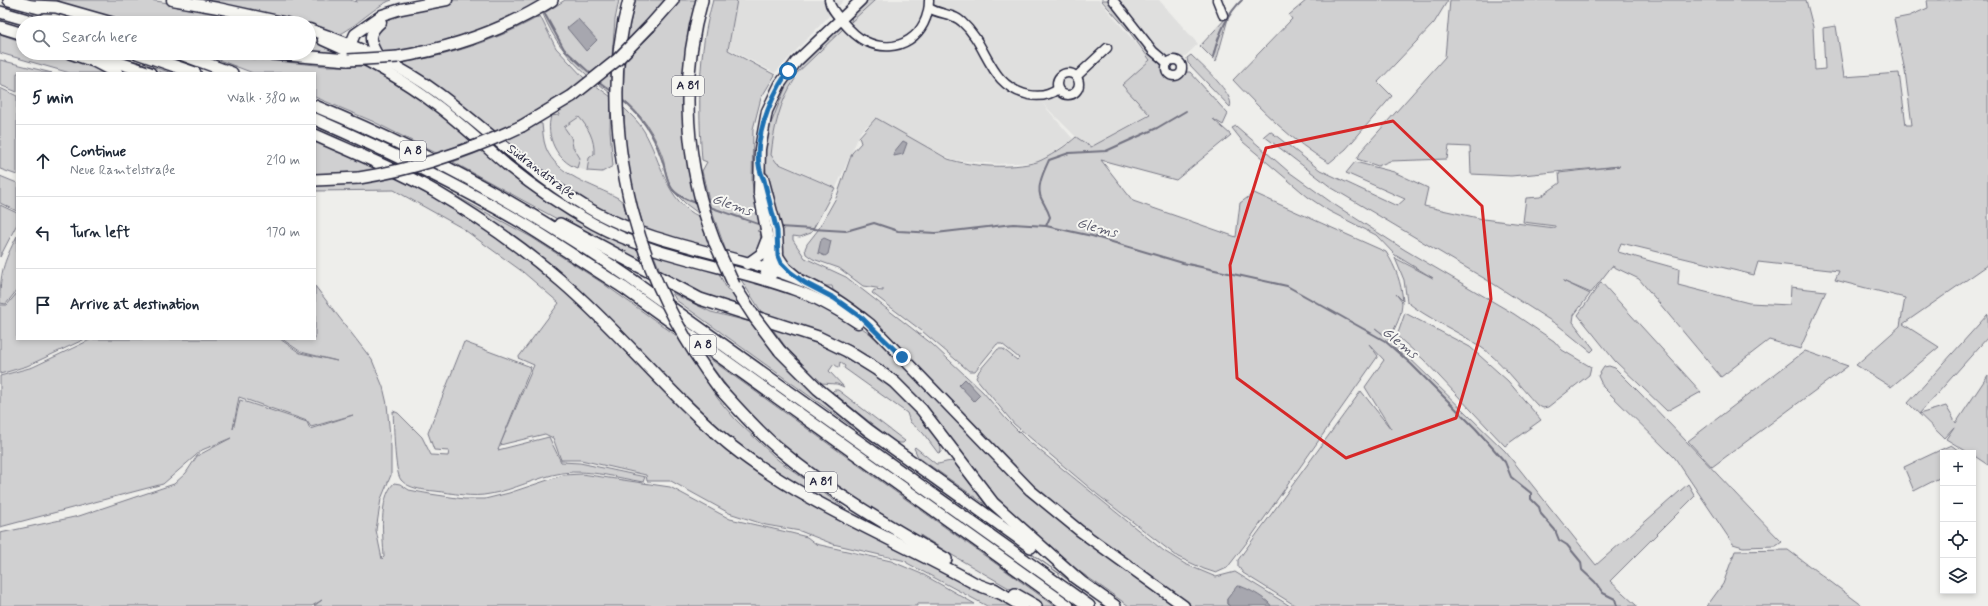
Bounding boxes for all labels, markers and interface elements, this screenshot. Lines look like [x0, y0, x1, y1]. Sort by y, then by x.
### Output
search box [16, 16, 316, 60]
icon: search [30, 27, 52, 49]
text: Search here [62, 28, 138, 48]
route start [779, 62, 797, 80]
road number: A 81 [672, 76, 704, 96]
text: 5 min [32, 87, 74, 109]
text: Walk · 380 m [227, 90, 300, 107]
road number: A 8 [400, 141, 426, 161]
street label: Südrandstraße [503, 141, 579, 203]
text: Continue [70, 142, 126, 162]
icon: ahead [32, 150, 54, 172]
text: 210 m [266, 152, 300, 169]
text: Neue Ramtelstraße [70, 162, 175, 179]
water label: Glems [710, 190, 756, 221]
water label: Glems [1075, 214, 1121, 242]
icon: left [32, 222, 54, 244]
text: Turn left [70, 223, 130, 243]
text: 170 m [266, 224, 300, 241]
icon: arrive [32, 294, 54, 316]
text: Arrive at destination [70, 295, 199, 315]
water label: Glems [1378, 323, 1423, 364]
road number: A 8 [690, 335, 716, 355]
route end [893, 348, 911, 366]
map controls [1940, 450, 1976, 594]
button: + [1940, 450, 1976, 486]
road number: A 81 [805, 472, 837, 492]
button: − [1940, 486, 1976, 522]
button: locate [1940, 522, 1976, 558]
button: layers [1940, 558, 1976, 594]

